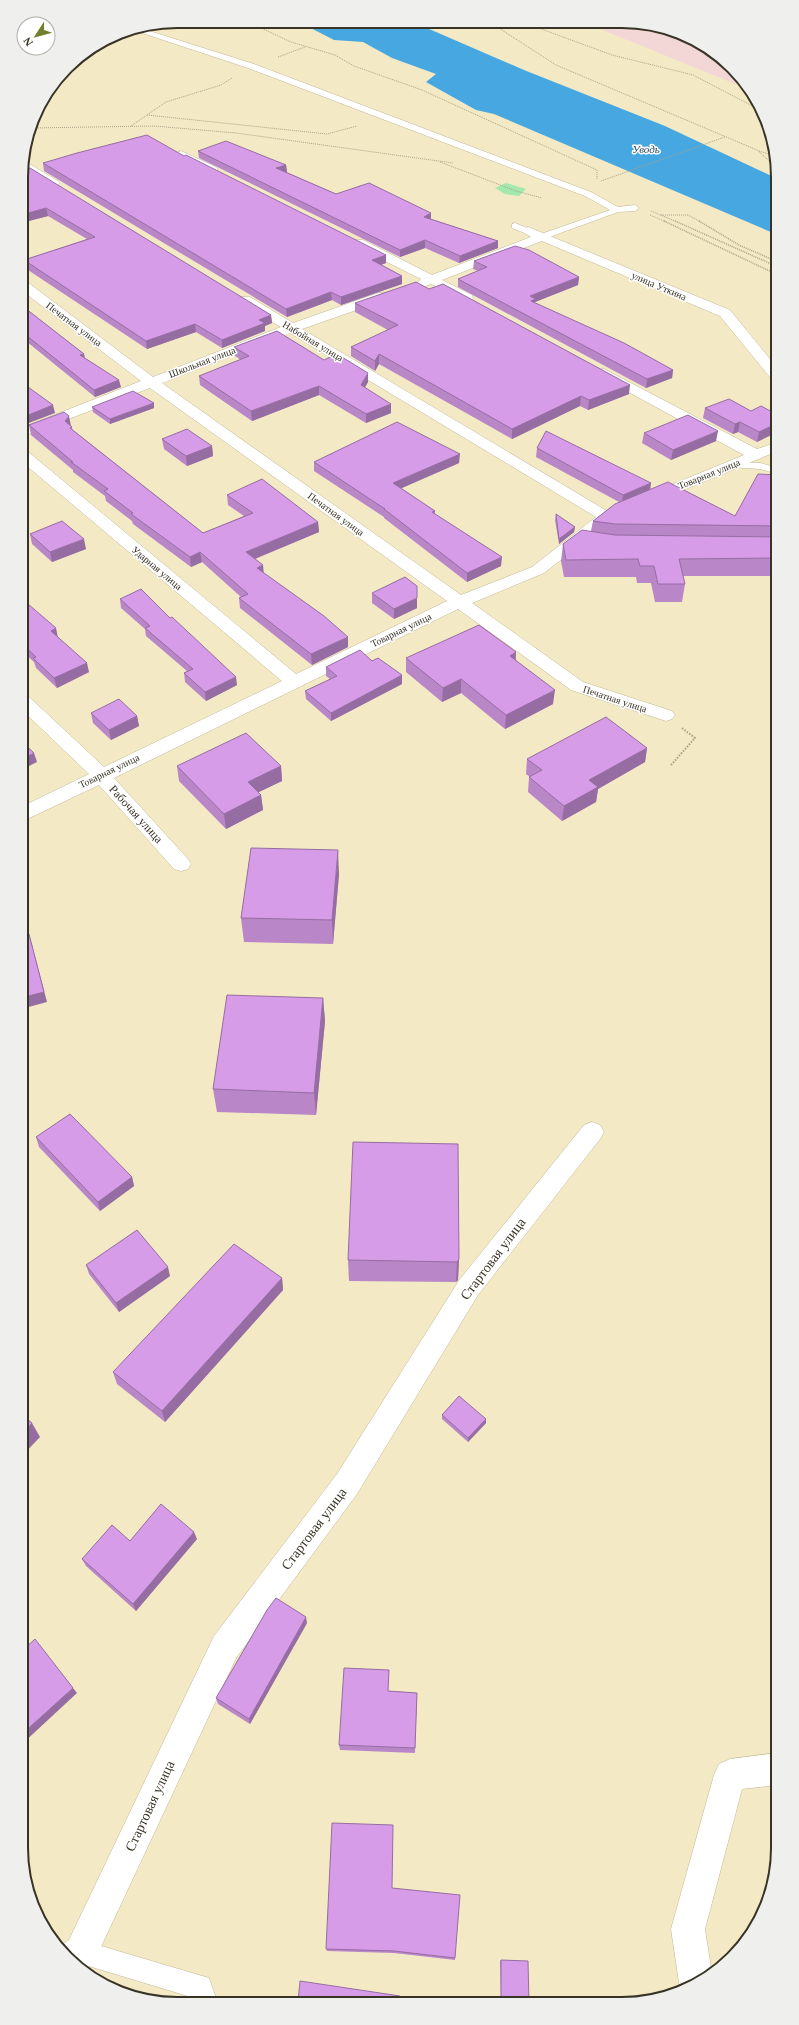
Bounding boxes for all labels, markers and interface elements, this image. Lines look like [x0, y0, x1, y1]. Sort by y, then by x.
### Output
north arrow [16, 16, 56, 56]
text: N [21, 35, 35, 49]
water label: Уводь [632, 143, 660, 155]
street label: улица Уткина [630, 269, 689, 303]
street label: Печатная улица [44, 300, 104, 349]
street label: Набойная улица [281, 319, 346, 364]
street label: Школьная улица [167, 344, 237, 380]
street label: Товарная улица [676, 456, 742, 491]
street label: Печатная улица [306, 490, 367, 538]
street label: Ударная улица [130, 544, 185, 592]
street label: Товарная улица [369, 610, 434, 649]
street label: Печатная улица [582, 683, 649, 715]
street label: Товарная улица [77, 751, 142, 790]
street label: Рабочая улица [106, 782, 166, 846]
street label: Стартовая улица [457, 1215, 529, 1303]
street label: Стартовая улица [278, 1485, 350, 1573]
street label: Стартовая улица [122, 1757, 178, 1854]

